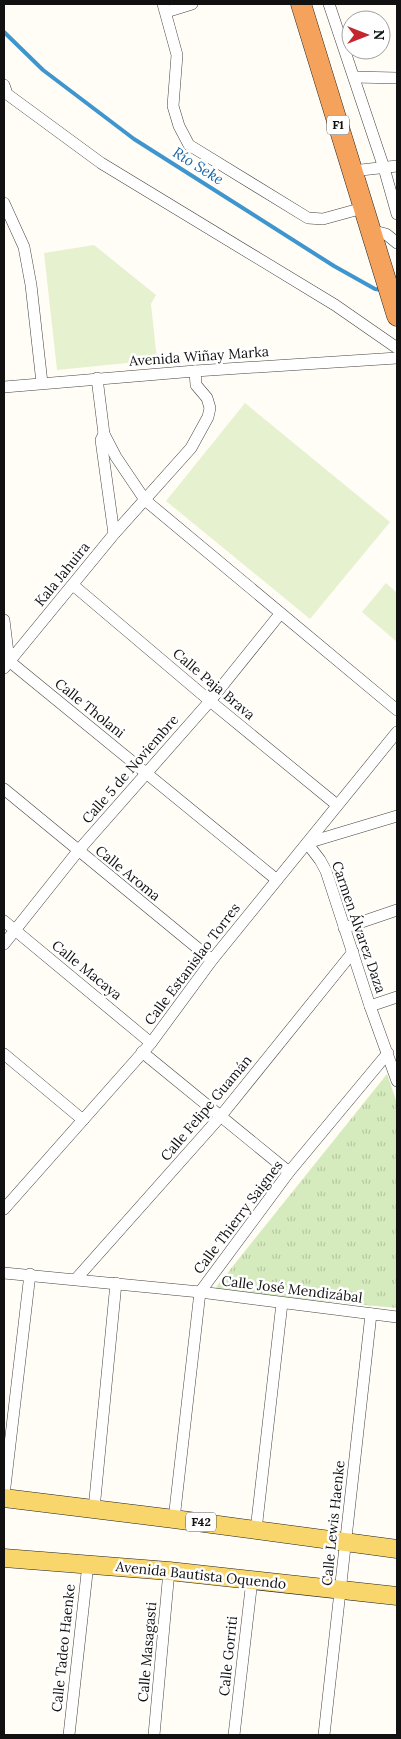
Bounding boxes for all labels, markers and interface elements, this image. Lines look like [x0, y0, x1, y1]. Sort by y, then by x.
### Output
north arrow [341, 10, 391, 60]
text: N [370, 30, 388, 41]
road number: F1 [327, 116, 349, 134]
water label: Río Seke [169, 143, 227, 189]
street label: Avenida Wiñay Marka [128, 342, 269, 370]
street label: Kala Jahuira [31, 538, 93, 610]
street label: Calle Paja Brava [169, 644, 259, 724]
street label: Calle Tholani [51, 674, 129, 742]
street label: Calle 5 de Noviembre [78, 711, 182, 827]
street label: Calle Aroma [92, 841, 164, 905]
street label: Carmen Álvarez Daza [328, 859, 390, 995]
street label: Calle Estanislao Torres [140, 899, 244, 1029]
street label: Calle Macaya [48, 936, 126, 1004]
street label: Calle Felipe Guamán [156, 1051, 256, 1165]
street label: Calle Thierry Saignes [189, 1157, 287, 1277]
street label: Calle José Mendizábal [221, 1271, 364, 1307]
street label: Calle Lewis Haenke [317, 1459, 349, 1587]
road number: F42 [186, 1512, 216, 1531]
street label: Avenida Bautista Oquendo [114, 1557, 287, 1593]
street label: Calle Tadeo Haenke [47, 1583, 79, 1713]
street label: Calle Masagasti [134, 1601, 160, 1703]
street label: Calle Gorriti [215, 1615, 241, 1697]

